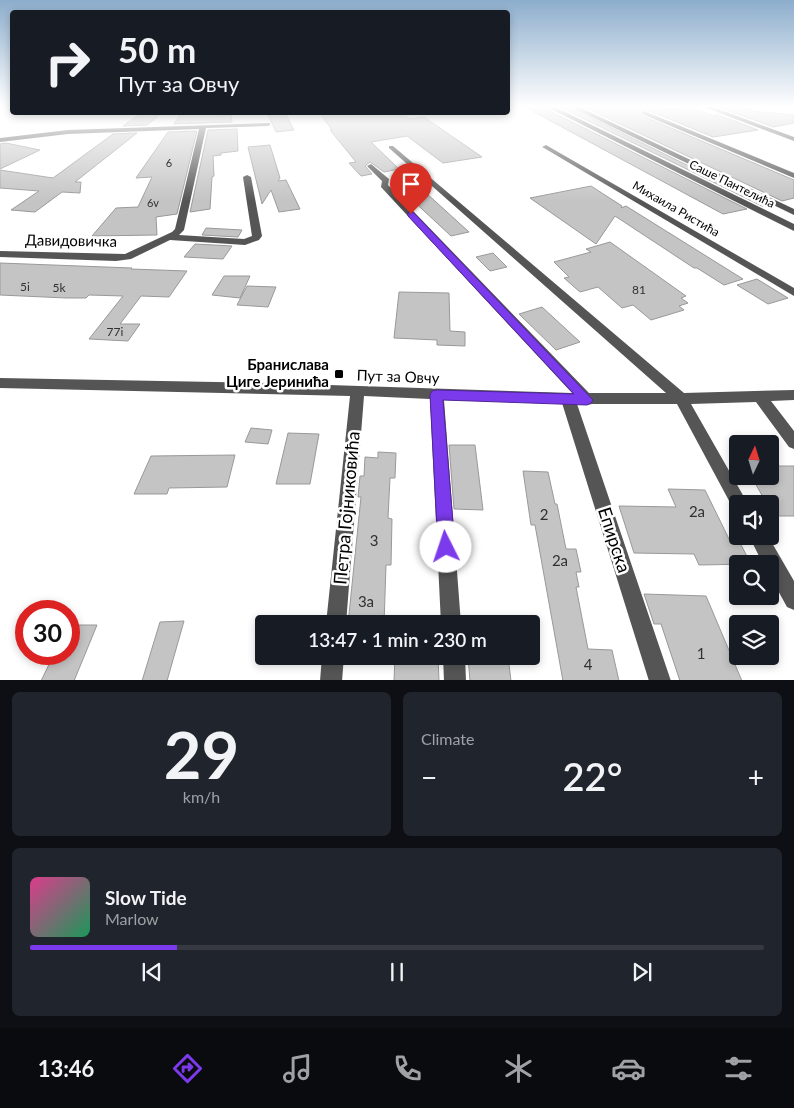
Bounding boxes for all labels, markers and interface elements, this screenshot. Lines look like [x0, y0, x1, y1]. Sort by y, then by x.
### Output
text: 50 m [118, 28, 196, 70]
icon: right [35, 30, 100, 95]
text: Пут за Овчу [118, 70, 239, 97]
house number: 6 [166, 156, 172, 169]
street label: Саше Пантелића [687, 156, 777, 211]
pin [390, 163, 432, 214]
icon: arrive [397, 170, 425, 198]
street label: Михаила Ристића [630, 178, 723, 240]
house number: 6v [147, 196, 159, 209]
street label: Давидовичка [25, 230, 117, 250]
house number: 5i [20, 279, 30, 294]
house number: 5k [52, 280, 66, 295]
house number: 81 [632, 282, 646, 297]
house number: 77i [107, 324, 124, 339]
place label: Бранислава Циге Јеринића [226, 355, 329, 390]
street label: Пут за Овчу [356, 366, 440, 386]
marker: Бранислава Циге Јеринића [333, 368, 345, 380]
street label: Петра Гојниковића [328, 430, 364, 586]
north arrow [729, 435, 779, 485]
map controls [729, 435, 779, 665]
button: sound [729, 495, 779, 545]
house number: 2a [689, 502, 705, 520]
street label: Епирска [594, 504, 636, 575]
house number: 2 [540, 505, 548, 523]
position arrow [419, 520, 471, 572]
house number: 3 [370, 531, 378, 549]
house number: 2a [552, 551, 568, 569]
button: search [729, 555, 779, 605]
house number: 3a [358, 592, 374, 610]
speed limit sign: 30 [15, 600, 80, 665]
button: layers [729, 615, 779, 665]
text: 13:47 · 1 min · 230 m [308, 628, 487, 651]
house number: 1 [697, 644, 705, 662]
house number: 4 [584, 655, 593, 673]
text: 29 [164, 715, 239, 793]
text: Climate [421, 729, 474, 748]
text: 22° [563, 753, 622, 799]
text: − [421, 760, 437, 794]
text: + [748, 760, 764, 794]
text: km/h [183, 787, 220, 806]
text: Slow Tide [105, 886, 187, 909]
text: Marlow [105, 909, 159, 928]
icon: previous [138, 958, 166, 986]
icon: pause [383, 958, 411, 986]
icon: next [628, 958, 656, 986]
icon: directions [170, 1051, 205, 1086]
icon: music [280, 1051, 315, 1086]
icon: phone [390, 1051, 425, 1086]
icon: climate [501, 1051, 536, 1086]
icon: car [611, 1051, 646, 1086]
icon: filters [721, 1051, 756, 1086]
text: 13:46 [38, 1055, 94, 1082]

